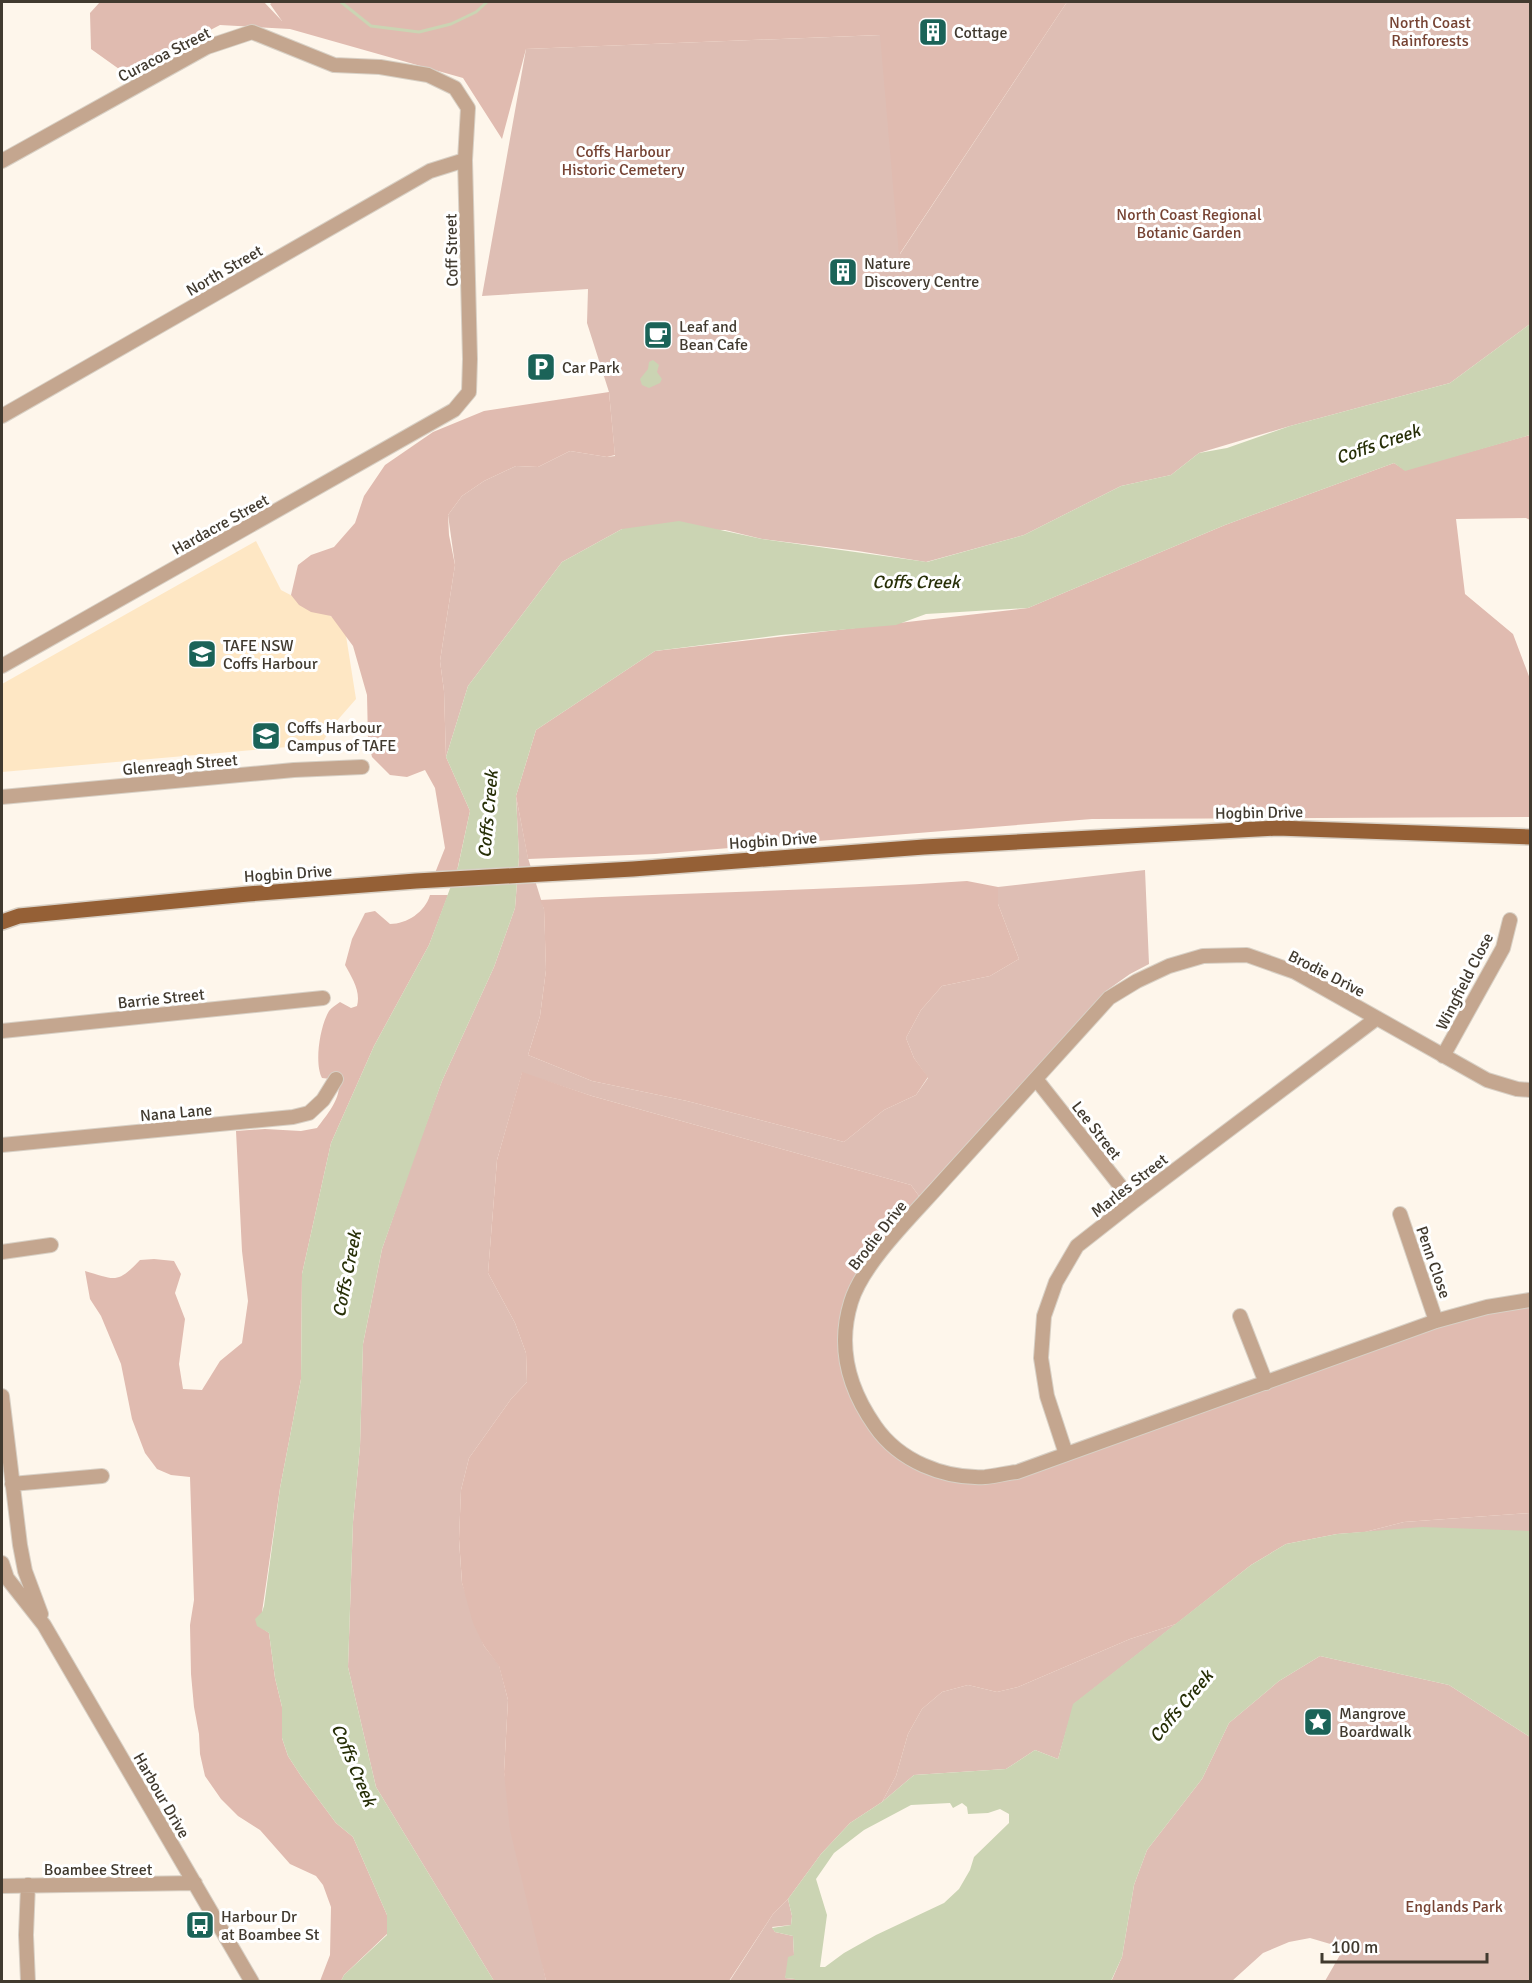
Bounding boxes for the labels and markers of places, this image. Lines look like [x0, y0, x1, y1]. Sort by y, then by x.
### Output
building icon: Cottage [917, 16, 949, 48]
place label: Cottage [954, 23, 1007, 43]
place label: Nature Discovery Centre [864, 254, 979, 292]
building icon: Nature Discovery Centre [827, 256, 859, 288]
place label: Leaf and Bean Cafe [679, 317, 748, 355]
cafe icon: Leaf and Bean Cafe [642, 319, 674, 351]
parking icon: Car Park [525, 351, 557, 383]
place label: Car Park [562, 358, 620, 378]
place label: TAFE NSW Coffs Harbour [223, 636, 318, 674]
school or university icon: TAFE NSW Coffs Harbour [186, 638, 218, 670]
place label: Coffs Harbour Campus of TAFE [287, 718, 396, 756]
school or university icon: Coffs Harbour Campus of TAFE [250, 720, 282, 752]
place label: Mangrove Boardwalk [1339, 1704, 1412, 1742]
place icon: Mangrove Boardwalk [1302, 1706, 1334, 1738]
place label: Harbour Dr at Boambee St [221, 1907, 320, 1945]
bus stop icon: Harbour Dr at Boambee St [184, 1909, 216, 1941]

